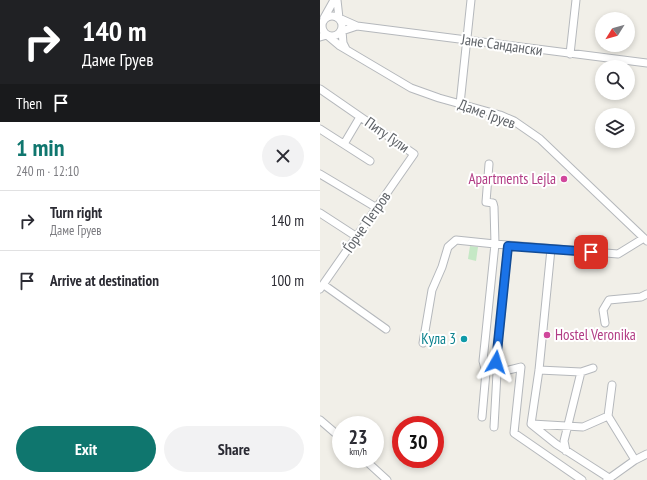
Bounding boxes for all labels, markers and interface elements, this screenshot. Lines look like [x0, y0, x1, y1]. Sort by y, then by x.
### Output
text: 140 m [82, 12, 146, 49]
north arrow [595, 12, 635, 52]
map controls [595, 12, 635, 148]
icon: right [16, 16, 68, 68]
street label: Јане Сандански [459, 29, 544, 60]
text: Даме Груев [82, 48, 153, 71]
button: search [595, 60, 635, 100]
icon: arrive [50, 92, 72, 114]
text: Then [16, 94, 42, 113]
street label: Даме Груев [456, 94, 518, 133]
button: layers [595, 108, 635, 148]
street label: Питу Гули [361, 113, 413, 157]
text: 1 min [16, 132, 64, 163]
button: close [262, 135, 304, 177]
text: 240 m · 12:10 [16, 163, 79, 180]
place label: Apartments Lejla [468, 169, 556, 188]
marker: Apartments Lejla [559, 174, 569, 184]
street label: Ѓорче Петров [339, 187, 395, 256]
text: Turn right [50, 203, 102, 222]
icon: right [16, 210, 38, 232]
text: 140 m [271, 211, 304, 230]
text: Даме Груев [50, 222, 102, 239]
pin [574, 235, 608, 269]
icon: arrive [580, 241, 602, 263]
icon: arrive [16, 270, 38, 292]
text: Arrive at destination [50, 271, 159, 290]
text: 100 m [271, 271, 304, 290]
place label: Hostel Veronika [555, 325, 636, 344]
place label: Кула 3 [421, 329, 456, 348]
marker: Hostel Veronika [542, 330, 552, 340]
marker: Кула 3 [459, 334, 469, 344]
position arrow [475, 341, 517, 383]
speed limit sign: 30 [392, 416, 444, 468]
text: 23 [348, 424, 368, 450]
button: Exit [16, 426, 156, 472]
button: Share [164, 426, 304, 472]
text: km/h [349, 445, 367, 458]

